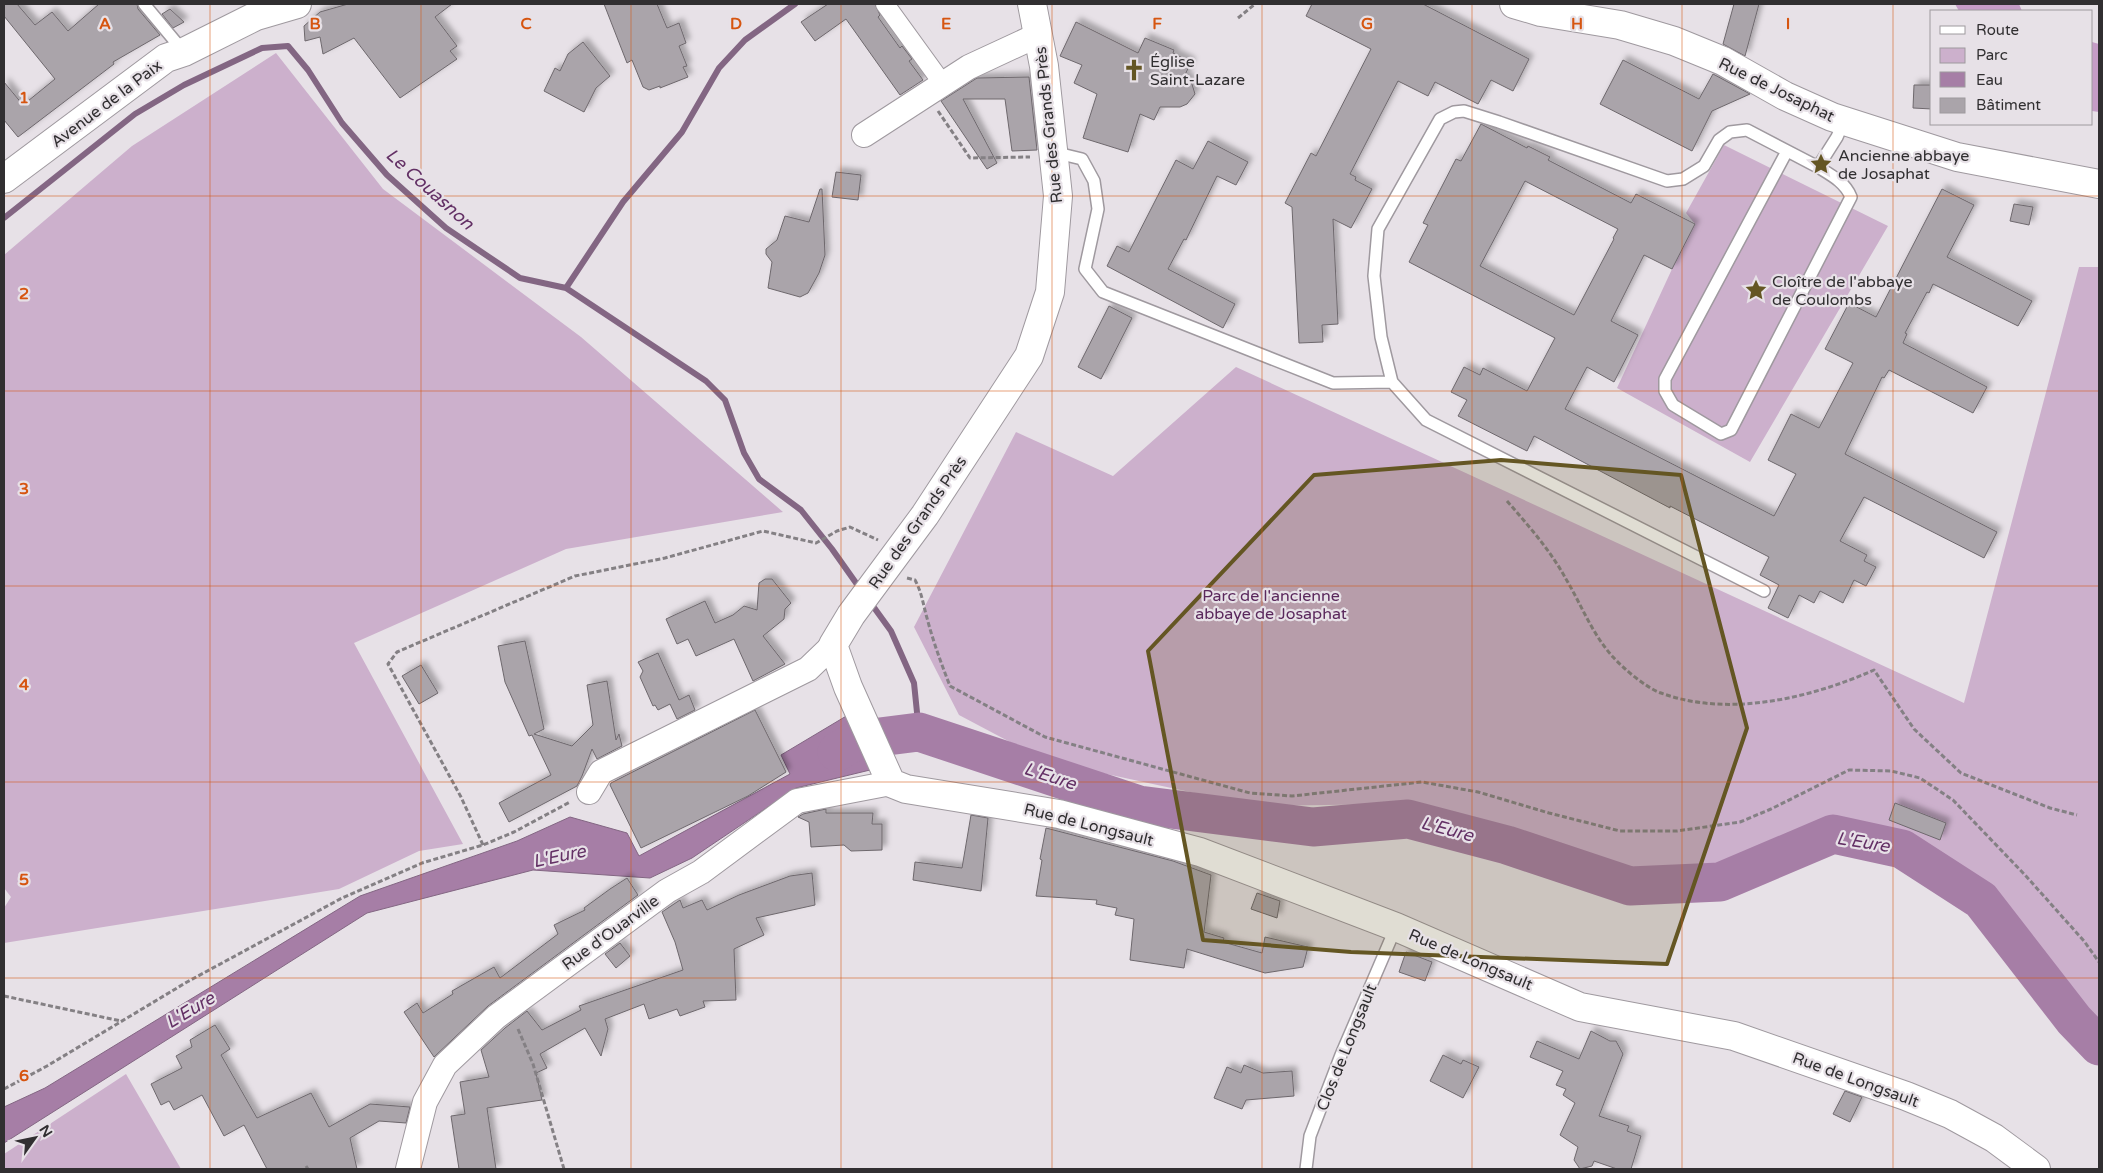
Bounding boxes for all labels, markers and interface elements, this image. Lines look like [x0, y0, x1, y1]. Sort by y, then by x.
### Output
legend [1930, 10, 2093, 125]
text: A [99, 14, 111, 34]
text: B [309, 14, 321, 34]
text: C [520, 14, 532, 34]
text: D [730, 14, 742, 34]
text: E [941, 14, 951, 34]
text: F [1152, 14, 1162, 34]
text: G [1361, 14, 1373, 34]
text: H [1571, 14, 1583, 34]
text: I [1786, 14, 1790, 34]
text: Route [1976, 21, 2019, 39]
street label: Rue des Grands Près [1031, 46, 1067, 204]
text: Parc [1976, 46, 2008, 64]
place label: Église Saint-Lazare [1150, 52, 1245, 90]
street label: Rue de Josaphat [1715, 53, 1838, 127]
street label: Avenue de la Paix [47, 56, 166, 152]
church icon: Église Saint-Lazare [1121, 57, 1147, 83]
text: Eau [1976, 71, 2003, 89]
text: 1 [19, 88, 29, 108]
text: Bâtiment [1976, 96, 2041, 114]
water label: Le Couasnon [381, 144, 479, 235]
place label: Ancienne abbaye de Josaphat [1838, 146, 1969, 184]
place icon: Ancienne abbaye de Josaphat [1808, 151, 1834, 177]
place label: Cloître de l'abbaye de Coulombs [1772, 272, 1912, 310]
place icon: Cloître de l'abbaye de Coulombs [1743, 277, 1769, 303]
text: 2 [19, 284, 29, 304]
street label: Rue des Grands Près [864, 452, 971, 593]
text: 3 [19, 479, 29, 499]
park label: Parc de l'ancienne abbaye de Josaphat [1195, 586, 1347, 624]
text: 4 [19, 675, 29, 695]
water label: L'Eure [1021, 757, 1080, 795]
street label: Rue de Longsault [1022, 799, 1156, 851]
water label: L'Eure [1418, 811, 1476, 847]
water label: L'Eure [1835, 827, 1892, 857]
water label: L'Eure [531, 840, 588, 872]
text: 5 [19, 870, 29, 890]
street label: Rue d'Ouarville [558, 891, 663, 975]
street label: Rue de Longsault [1406, 925, 1536, 995]
street label: Clos de Longsault [1312, 981, 1382, 1114]
water label: L'Eure [161, 986, 219, 1033]
street label: Rue de Longsault [1790, 1048, 1922, 1112]
text: 6 [19, 1066, 29, 1086]
north arrow [10, 1113, 60, 1163]
text: N [35, 1122, 56, 1141]

